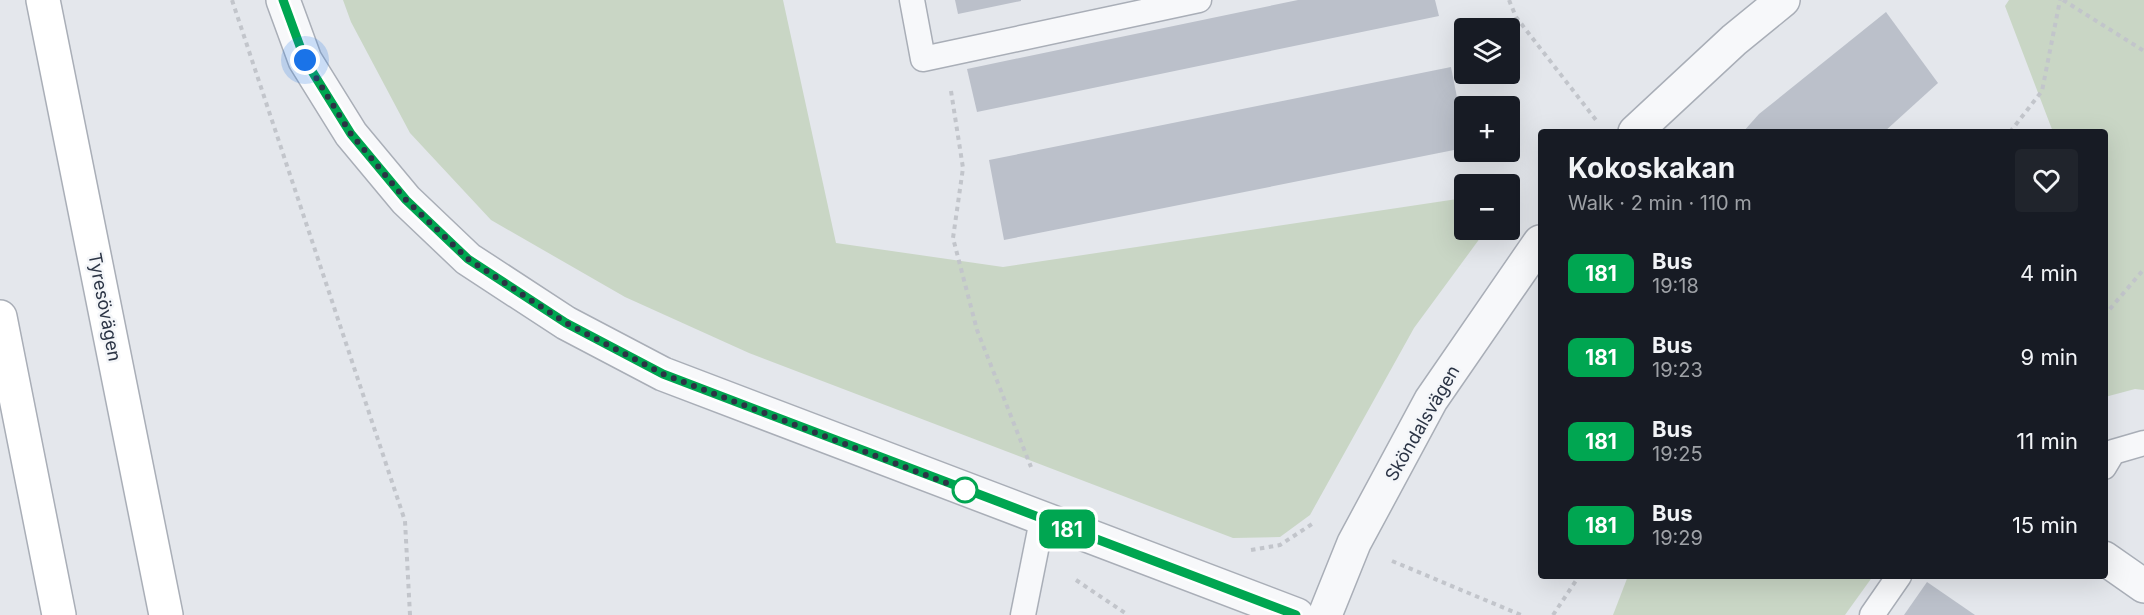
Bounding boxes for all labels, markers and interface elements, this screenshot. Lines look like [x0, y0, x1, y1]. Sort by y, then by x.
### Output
map controls [1454, 18, 1520, 240]
button: layers [1454, 18, 1520, 84]
your location [290, 45, 320, 75]
button: + [1454, 96, 1520, 162]
button: heart [2015, 149, 2078, 212]
text: Kokoskakan [1568, 151, 1735, 185]
button: − [1454, 174, 1520, 240]
text: Walk · 2 min · 110 m [1568, 191, 1752, 215]
text: Bus [1652, 248, 1693, 274]
street label: Tyresövägen [84, 251, 126, 363]
text: 4 min [2020, 260, 2078, 286]
text: 181 [1585, 261, 1617, 286]
text: 19:18 [1652, 274, 1699, 298]
text: Bus [1652, 332, 1693, 358]
text: 9 min [2021, 344, 2078, 370]
text: 181 [1585, 345, 1617, 370]
text: 19:23 [1652, 358, 1703, 382]
street label: Sköndalsvägen [1380, 362, 1464, 484]
text: Bus [1652, 416, 1693, 442]
text: 11 min [2016, 428, 2078, 454]
text: 181 [1585, 429, 1617, 454]
text: 19:25 [1652, 442, 1703, 466]
unlabelled marker [952, 477, 978, 503]
text: Bus [1652, 500, 1693, 526]
line badge: 181 [1032, 510, 1102, 548]
text: 15 min [2012, 512, 2078, 538]
text: 181 [1585, 513, 1617, 538]
text: 181 [1051, 517, 1083, 542]
text: 19:29 [1652, 526, 1703, 550]

